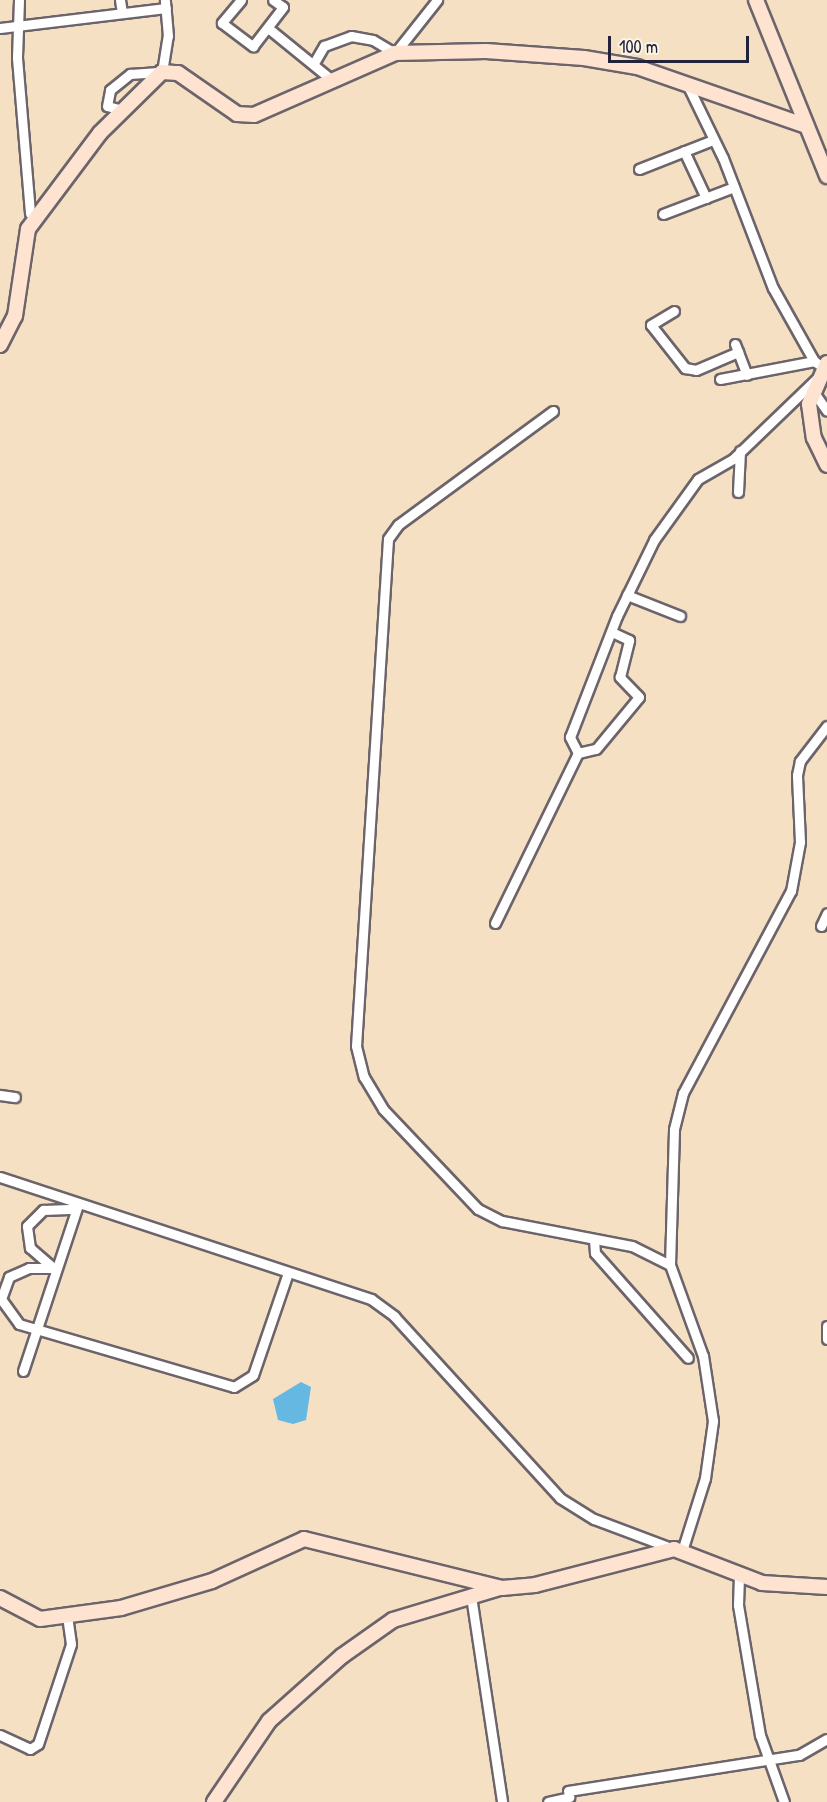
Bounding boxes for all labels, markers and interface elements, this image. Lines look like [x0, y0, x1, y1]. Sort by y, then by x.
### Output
scale bar [611, 24, 752, 62]
text: 100 m [619, 34, 658, 59]

